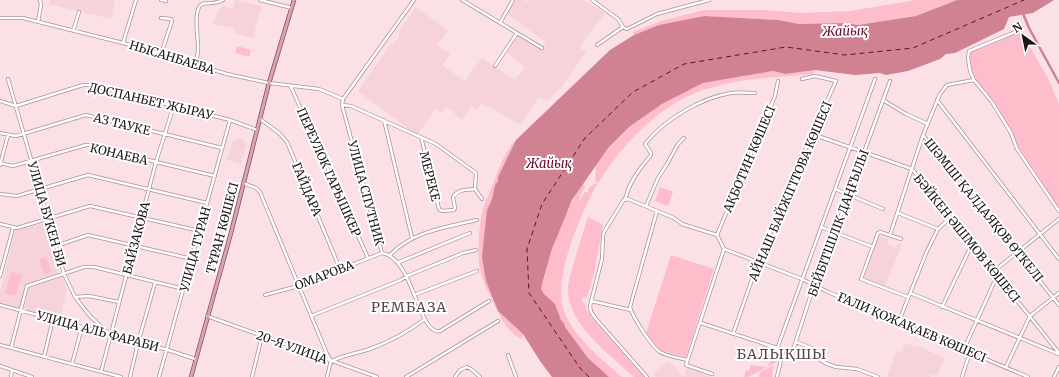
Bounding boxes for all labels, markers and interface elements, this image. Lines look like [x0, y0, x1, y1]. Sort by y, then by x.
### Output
north arrow [1003, 16, 1043, 56]
text: N [1010, 19, 1025, 36]
water label: Жайық [821, 22, 869, 40]
street label: НЫСАНБАЕВА [128, 37, 217, 77]
street label: ДОСПАНБЕТ ЖЫРАУ [87, 79, 215, 123]
street label: АЙНАШ БАЙЖІГІТОВА КӨШЕСІ [745, 99, 835, 284]
street label: АҚБОТИН КӨШЕСІ [719, 103, 778, 215]
street label: ПЕРЕУЛОК ГАРЫШКЕР [294, 105, 364, 239]
street label: АЗ ТАУКЕ [91, 109, 152, 138]
street label: ШӘМШІ ҚАЛДАЯҚОВ ӨТКЕЛІ [921, 135, 1047, 285]
street label: УЛИЦА СПУТНИК [345, 138, 387, 248]
street label: КОНАЕВА [89, 140, 150, 168]
street label: БЕЙБІТШІЛІК ДАҢҒЫЛЫ [804, 147, 872, 299]
street label: МЕРЕКЕ [417, 149, 444, 203]
water label: Жайық [525, 155, 572, 172]
street label: УЛИЦА БУКЕН БИ [25, 159, 69, 269]
street label: ГАЙДАРА [289, 160, 325, 219]
street label: БӘЙКЕН ӘШІМОВ КӨШЕСІ [911, 171, 1023, 305]
street label: ТҰРАН КӨШЕСІ [203, 181, 241, 275]
street label: БАЙЗАКОВА [119, 199, 153, 276]
street label: УЛИЦА ТУРАН [176, 204, 214, 294]
street label: ОМАРОВА [292, 257, 356, 293]
street label: ҒАЛИ ҚОЖАҚАЕВ КӨШЕСІ [835, 289, 989, 365]
district label: РЕМБАЗА [371, 298, 447, 316]
street label: УЛИЦА АЛЬ ФАРАБИ [34, 307, 161, 355]
street label: 20-Я УЛИЦА [254, 327, 330, 367]
district label: БАЛЫҚШЫ [737, 345, 827, 363]

